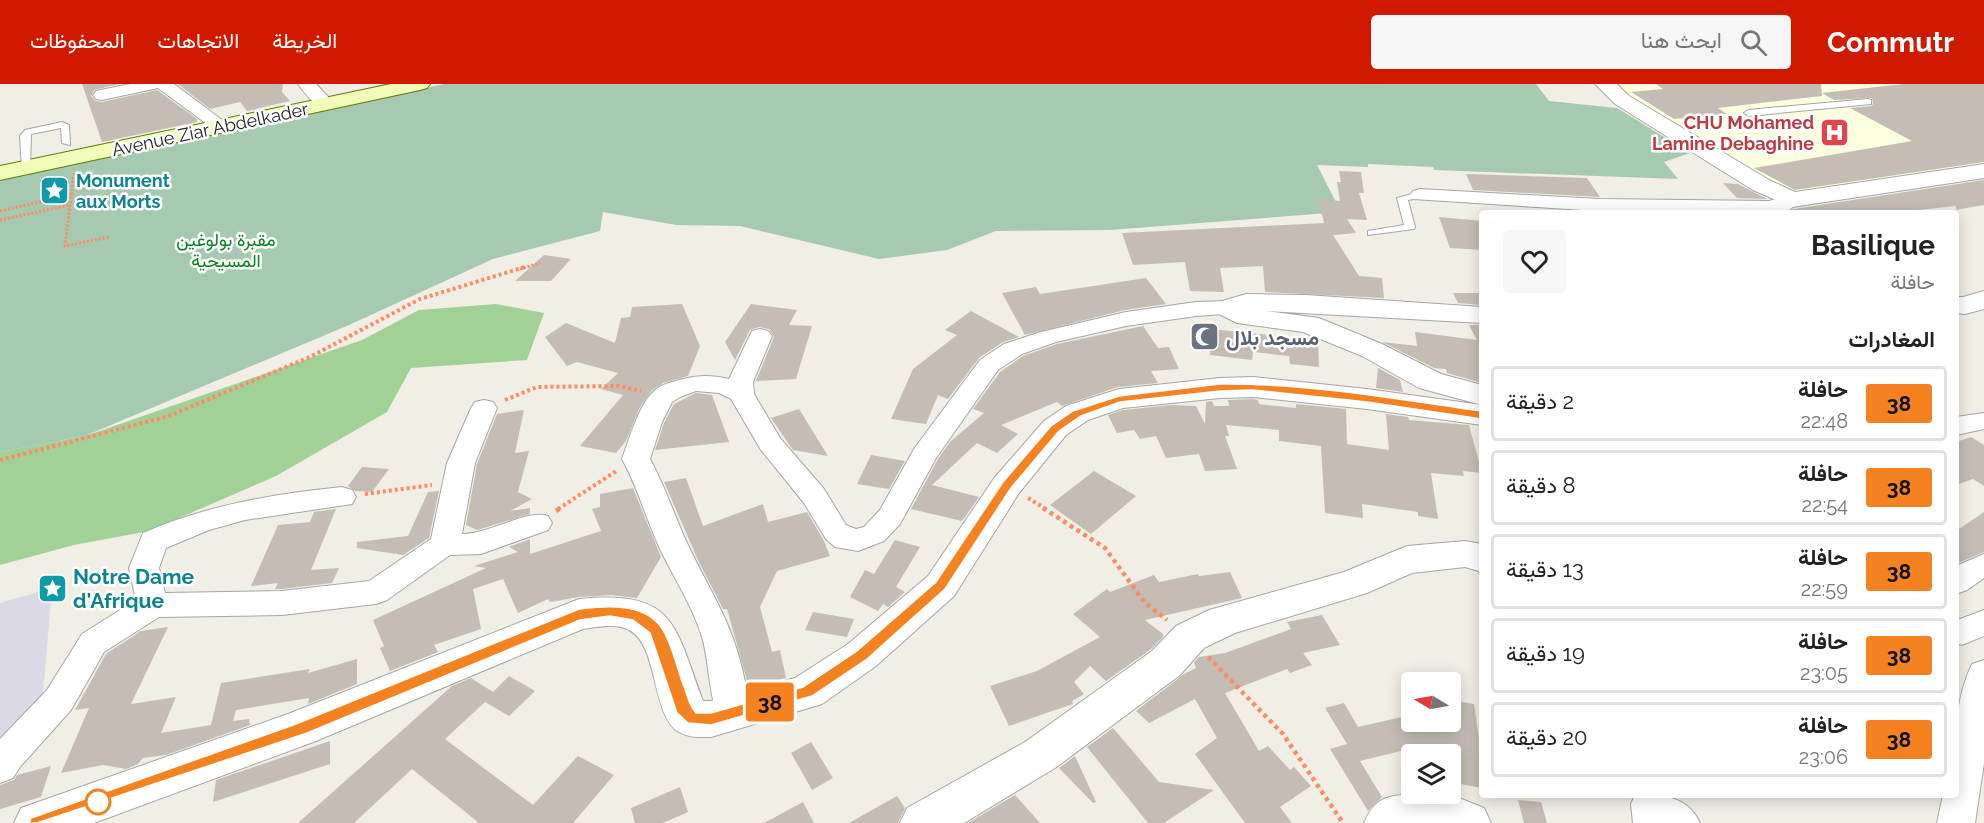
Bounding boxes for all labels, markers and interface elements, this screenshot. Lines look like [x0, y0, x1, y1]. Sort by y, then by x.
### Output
search box [1371, 15, 1791, 69]
icon: search [1737, 26, 1770, 59]
text: Commutr [1827, 26, 1954, 59]
text: ابحث هنا [1641, 27, 1722, 53]
text: المحفوظات [30, 28, 125, 53]
text: الاتجاهات [158, 28, 239, 53]
text: الخريطة [272, 28, 337, 53]
street label: Avenue Ziar Abdelkader [110, 98, 311, 160]
place label: CHU Mohamed Lamine Debaghine [1652, 112, 1814, 154]
hospital icon: CHU Mohamed Lamine Debaghine [1819, 116, 1851, 148]
place label: Monument aux Morts [76, 170, 170, 212]
place icon: Monument aux Morts [39, 174, 71, 206]
park label: مقبرة بولوغين المسيحية [176, 229, 276, 271]
text: Basilique [1811, 229, 1935, 262]
button: heart [1503, 230, 1566, 293]
text: حافلة [1890, 270, 1935, 294]
mosque icon: مسجد بلال [1189, 321, 1221, 353]
place label: مسجد بلال [1226, 325, 1319, 351]
text: المغادرات [1849, 326, 1935, 352]
text: حافلة [1798, 376, 1848, 402]
text: 2 دقيقة [1506, 388, 1574, 414]
text: 38 [1887, 391, 1911, 416]
text: 22:48 [1801, 409, 1848, 433]
text: حافلة [1798, 460, 1848, 486]
text: 8 دقيقة [1506, 472, 1576, 498]
text: 38 [1887, 475, 1911, 500]
text: 22:54 [1802, 493, 1848, 517]
text: حافلة [1798, 544, 1848, 570]
text: 13 دقيقة [1506, 556, 1584, 582]
text: 38 [1887, 559, 1911, 584]
place label: Notre Dame d'Afrique [73, 564, 195, 613]
place icon: Notre Dame d'Afrique [36, 572, 68, 604]
text: 22:59 [1801, 577, 1848, 601]
text: حافلة [1798, 628, 1848, 654]
text: 19 دقيقة [1506, 640, 1585, 666]
text: 38 [1887, 643, 1911, 668]
text: 23:05 [1800, 661, 1848, 685]
north arrow [1401, 672, 1461, 732]
map controls [1401, 672, 1461, 804]
line badge: 38 [743, 682, 797, 722]
text: 38 [758, 690, 782, 715]
text: حافلة [1798, 712, 1848, 738]
text: 20 دقيقة [1506, 724, 1587, 750]
text: 38 [1887, 727, 1911, 752]
button: layers [1401, 744, 1461, 804]
text: 23:06 [1799, 745, 1848, 769]
unlabelled marker [85, 789, 111, 815]

